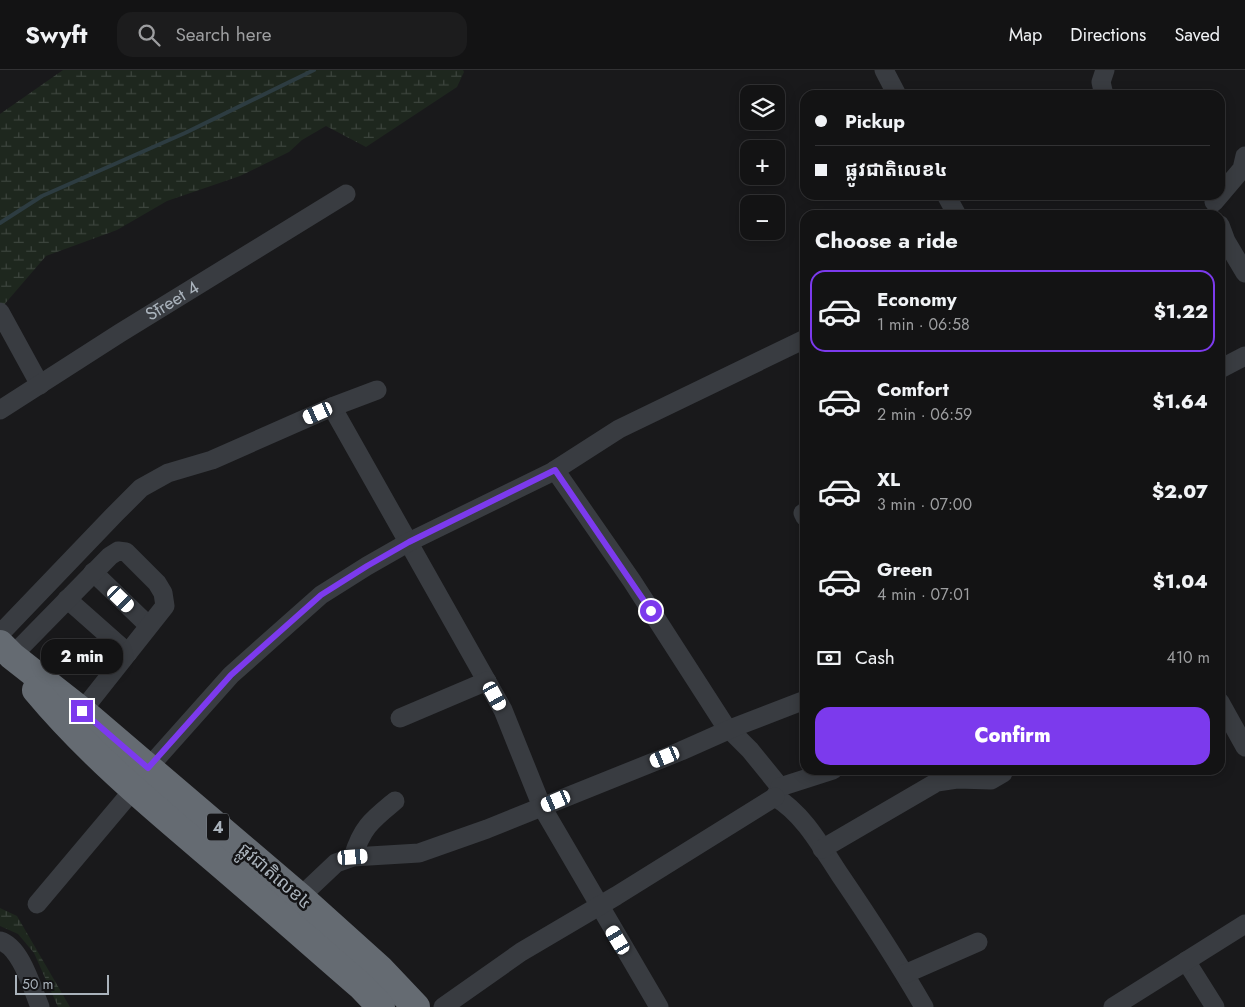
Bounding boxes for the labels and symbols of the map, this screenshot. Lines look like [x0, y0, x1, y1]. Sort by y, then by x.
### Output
street label: S̄treet 4 [140, 274, 204, 327]
car [301, 400, 334, 426]
car [104, 583, 137, 615]
route start [640, 600, 662, 622]
callout: 2 min [41, 638, 123, 674]
car [481, 679, 508, 713]
route end [71, 700, 93, 722]
car [648, 744, 681, 770]
car [539, 788, 572, 814]
road number: 4 [207, 814, 229, 840]
street label: ផ្លូវជាតិលេខ៤ [230, 837, 318, 918]
car [337, 848, 368, 866]
car [603, 923, 632, 957]
scale bar [15, 972, 109, 995]

